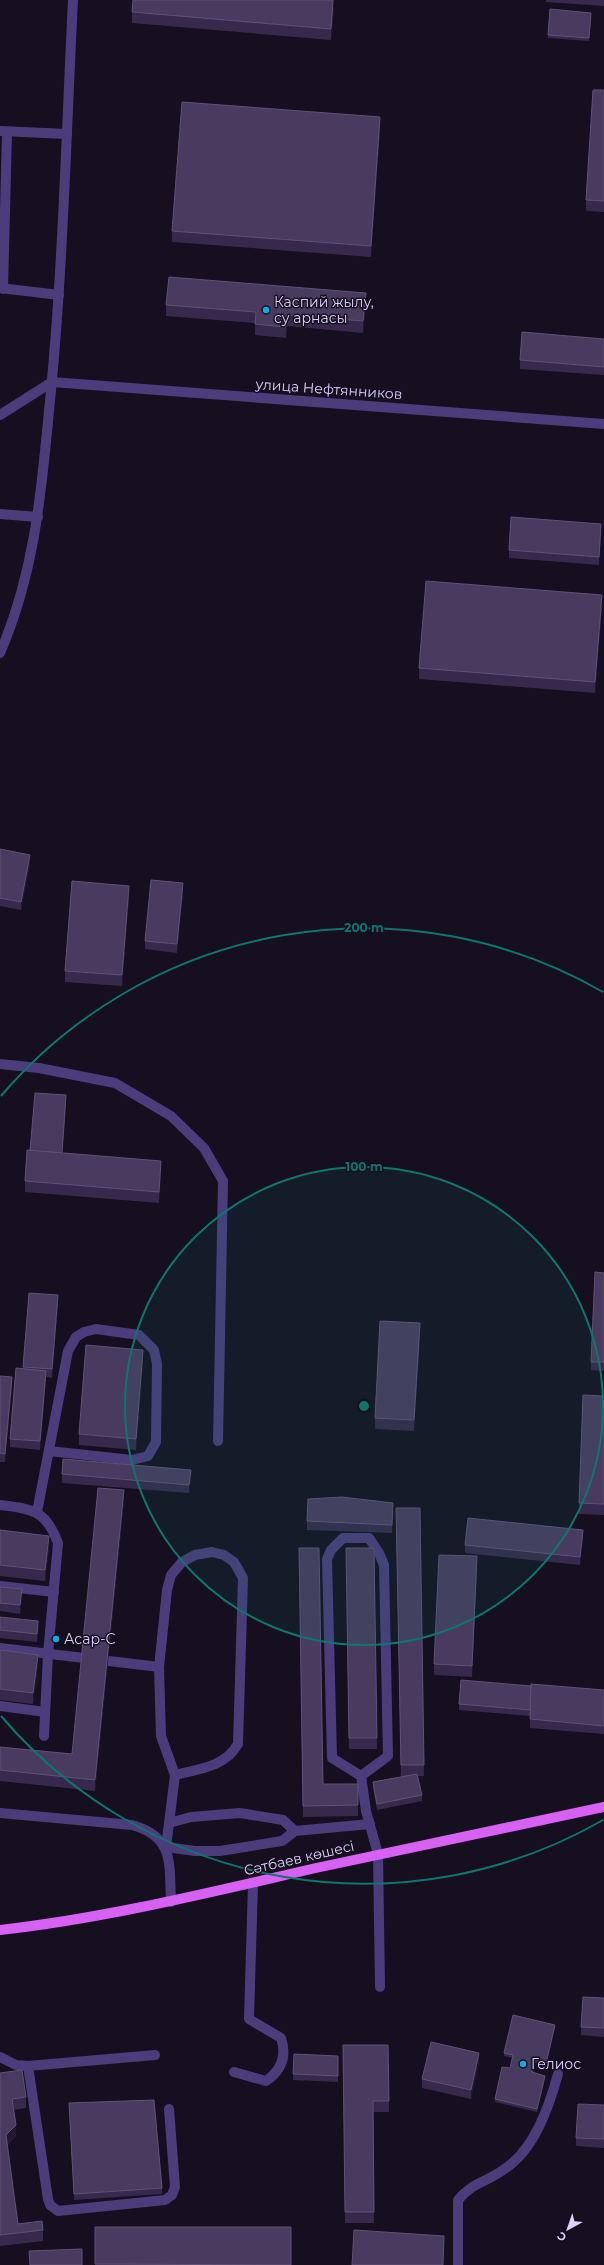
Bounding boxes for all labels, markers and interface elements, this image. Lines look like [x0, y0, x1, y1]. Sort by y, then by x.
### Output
place label: Каспий жылу, су арнасы [274, 293, 374, 327]
marker: Каспий жылу, су арнасы [261, 305, 271, 315]
street label: улица Нефтянников [254, 375, 403, 403]
text: 200 m [344, 920, 384, 935]
text: 100 m [346, 1159, 382, 1174]
centre of rings [357, 1399, 371, 1413]
place label: Асар-С [64, 1630, 116, 1648]
marker: Асар-С [51, 1634, 61, 1644]
street label: Сәтбаев көшесі [242, 1837, 356, 1879]
place label: Гелиос [531, 2055, 581, 2073]
marker: Гелиос [518, 2059, 528, 2069]
north arrow [548, 2209, 588, 2249]
text: С [554, 2229, 569, 2245]

